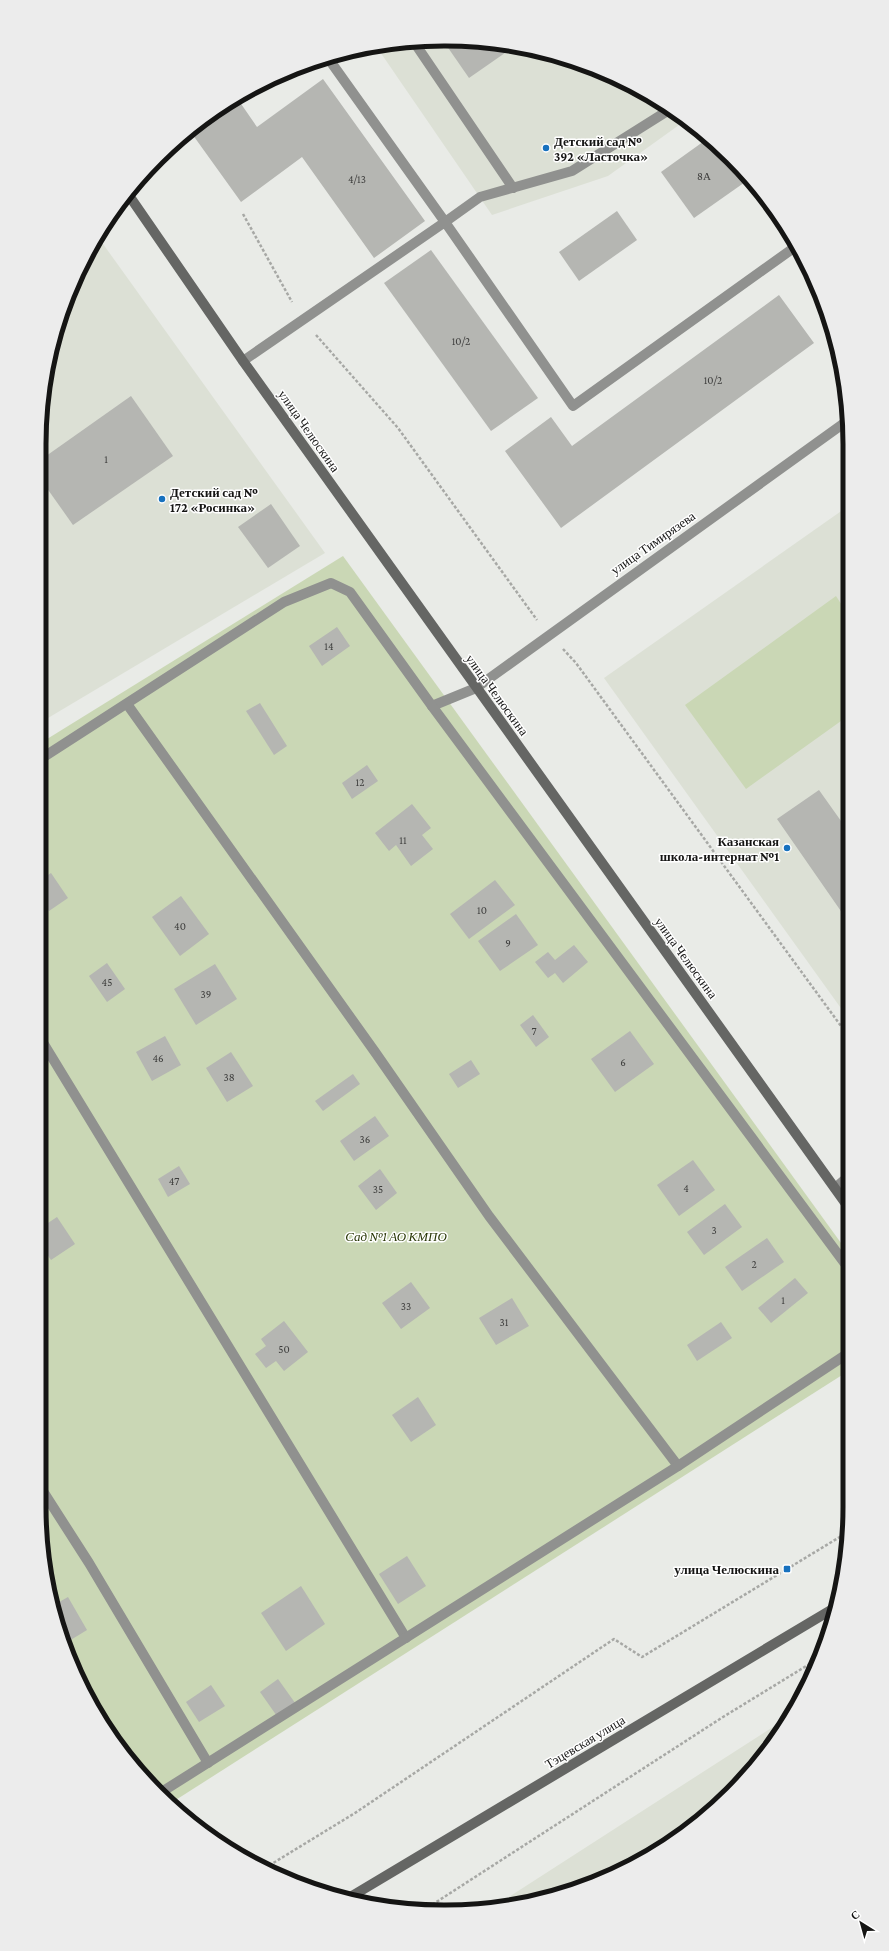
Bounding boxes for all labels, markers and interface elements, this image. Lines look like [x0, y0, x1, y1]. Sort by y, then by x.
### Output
place label: Детский сад № 392 «Ласточка» [554, 134, 648, 164]
marker: Детский сад № 392 «Ласточка» [541, 143, 551, 153]
house number: 8А [697, 170, 711, 182]
house number: 4/13 [348, 173, 366, 185]
house number: 10/2 [452, 335, 470, 347]
house number: 10/2 [704, 374, 722, 386]
street label: улица Челюскина [275, 387, 343, 475]
house number: 1 [104, 453, 108, 465]
place label: Детский сад № 172 «Росинка» [170, 485, 258, 515]
marker: Детский сад № 172 «Росинка» [157, 494, 167, 504]
street label: улица Тимирязева [608, 508, 698, 578]
house number: 14 [324, 640, 334, 652]
street label: улица Челюскина [463, 651, 532, 739]
house number: 12 [356, 776, 364, 788]
house number: 11 [399, 834, 407, 846]
place label: Казанская школа-интернат №1 [660, 834, 779, 864]
marker: Казанская школа-интернат №1 [782, 843, 792, 853]
house number: 10 [477, 904, 487, 916]
street label: улица Челюскина [652, 914, 721, 1002]
house number: 40 [174, 920, 186, 932]
house number: 9 [505, 937, 511, 949]
house number: 45 [102, 976, 112, 988]
house number: 39 [201, 988, 211, 1000]
house number: 7 [531, 1025, 537, 1037]
house number: 46 [152, 1052, 164, 1064]
house number: 6 [620, 1056, 626, 1068]
house number: 38 [223, 1071, 235, 1083]
house number: 36 [360, 1133, 370, 1145]
house number: 47 [169, 1175, 179, 1187]
house number: 4 [683, 1182, 689, 1194]
house number: 35 [373, 1183, 383, 1195]
house number: 3 [711, 1224, 717, 1236]
park label: Сад №1 АО КМПО [345, 1229, 447, 1244]
house number: 2 [751, 1258, 757, 1270]
house number: 1 [781, 1294, 785, 1306]
house number: 33 [401, 1300, 411, 1312]
house number: 31 [500, 1316, 509, 1328]
house number: 50 [278, 1343, 290, 1355]
place label: улица Челюскина [674, 1562, 779, 1577]
marker: улица Челюскина [782, 1564, 792, 1574]
street label: Тэцевская улица [542, 1712, 628, 1772]
north arrow [841, 1903, 881, 1943]
text: С [848, 1908, 862, 1922]

